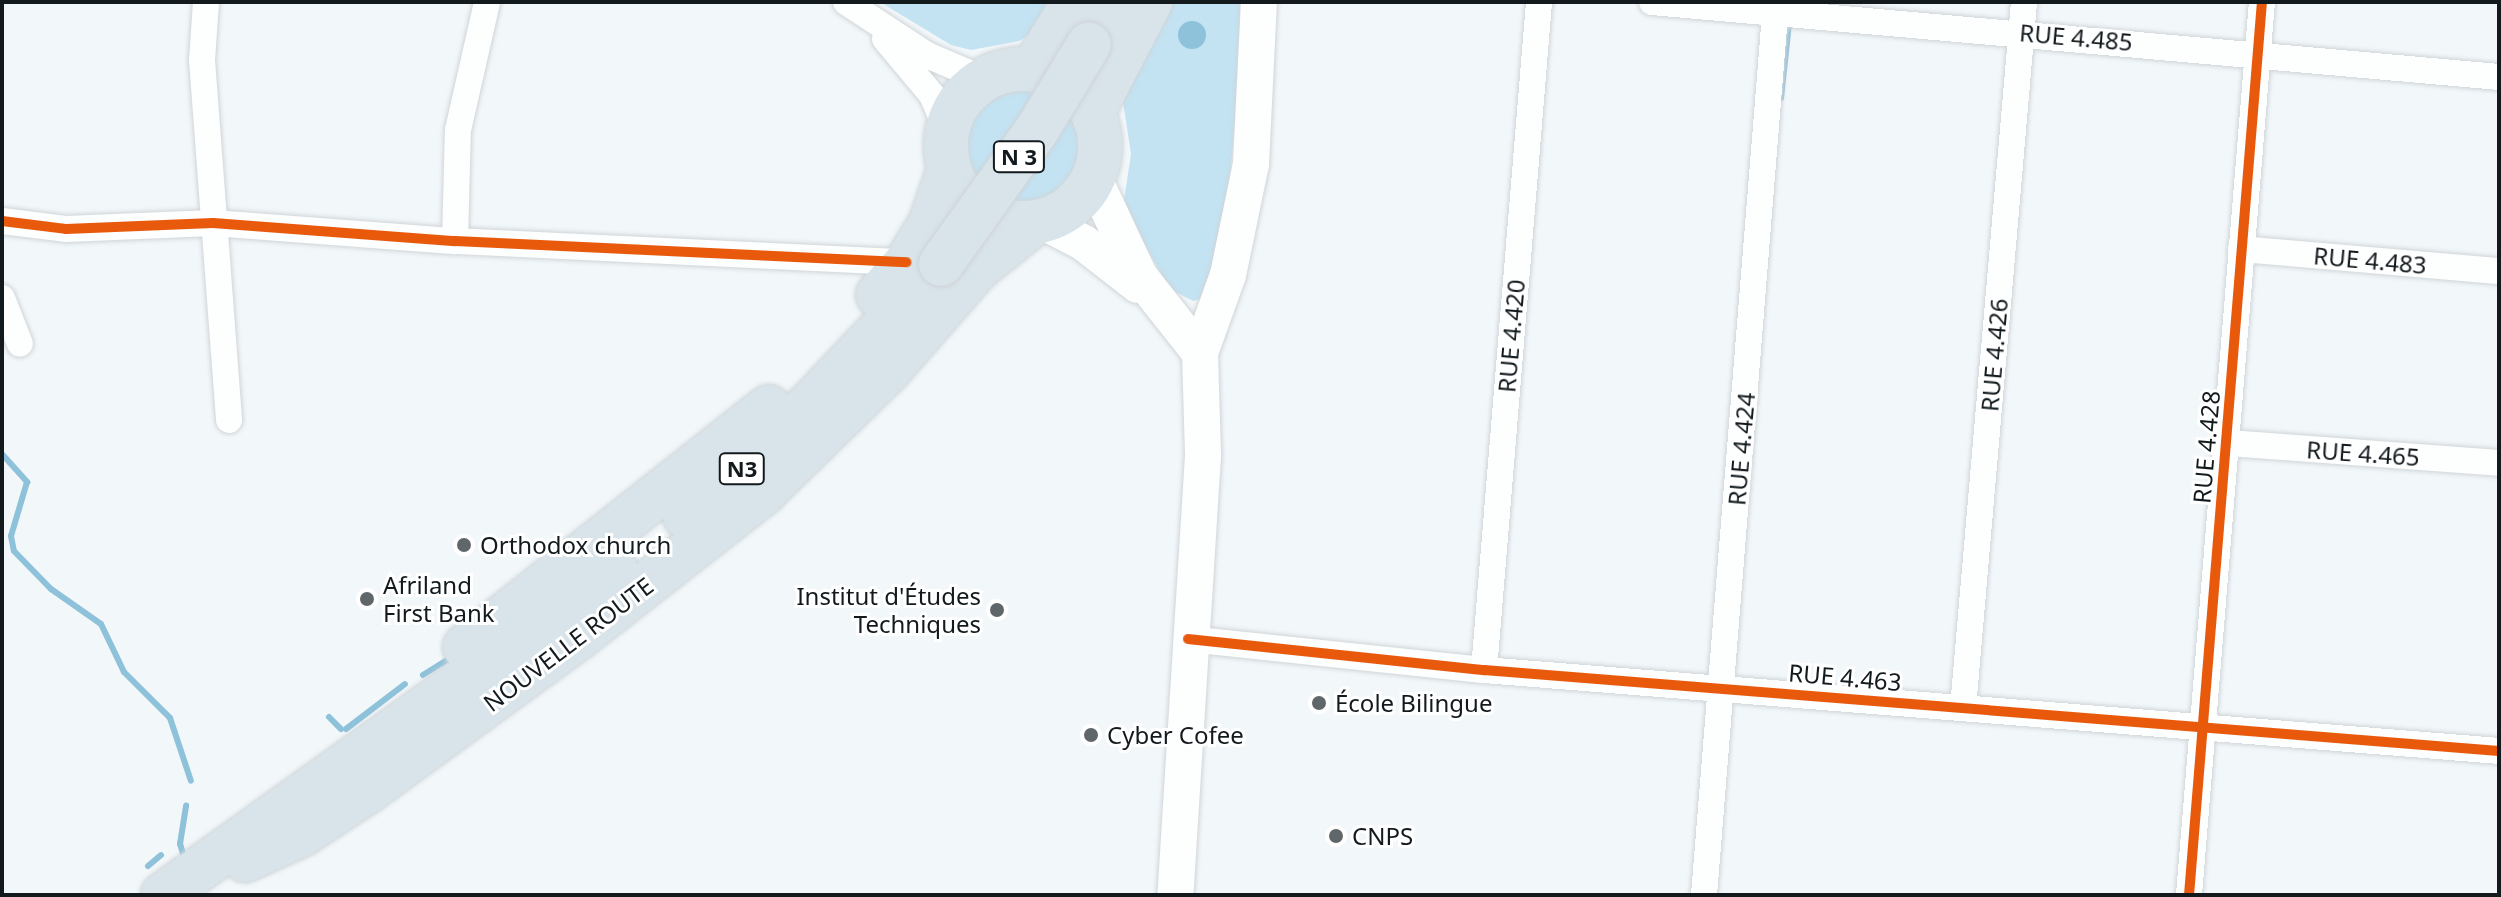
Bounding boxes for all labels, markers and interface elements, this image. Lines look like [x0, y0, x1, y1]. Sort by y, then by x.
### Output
street label: RUE 4.485 [2018, 18, 2134, 56]
road number: N 3 [991, 139, 1047, 175]
street label: RUE 4.483 [2312, 241, 2428, 279]
street label: RUE 4.420 [1492, 278, 1530, 394]
street label: RUE 4.426 [1975, 297, 2013, 413]
street label: RUE 4.428 [2187, 389, 2225, 505]
street label: RUE 4.424 [1722, 391, 1760, 507]
street label: RUE 4.465 [2305, 435, 2421, 471]
road number: N3 [718, 451, 766, 487]
place label: Orthodox church [480, 531, 671, 559]
marker: Orthodox church [455, 536, 473, 554]
place label: Afriland First Bank [383, 571, 495, 627]
street label: NOUVELLE ROUTE [478, 571, 658, 717]
place label: Institut d'Études Techniques [796, 582, 981, 638]
marker: Afriland First Bank [358, 590, 376, 608]
marker: Institut d'Études Techniques [988, 601, 1006, 619]
street label: RUE 4.463 [1787, 658, 1903, 696]
place label: École Bilingue [1335, 689, 1492, 717]
marker: École Bilingue [1310, 694, 1328, 712]
place label: Cyber Cofee [1107, 721, 1244, 749]
marker: Cyber Cofee [1082, 726, 1100, 744]
place label: CNPS [1352, 822, 1413, 850]
marker: CNPS [1327, 827, 1345, 845]

